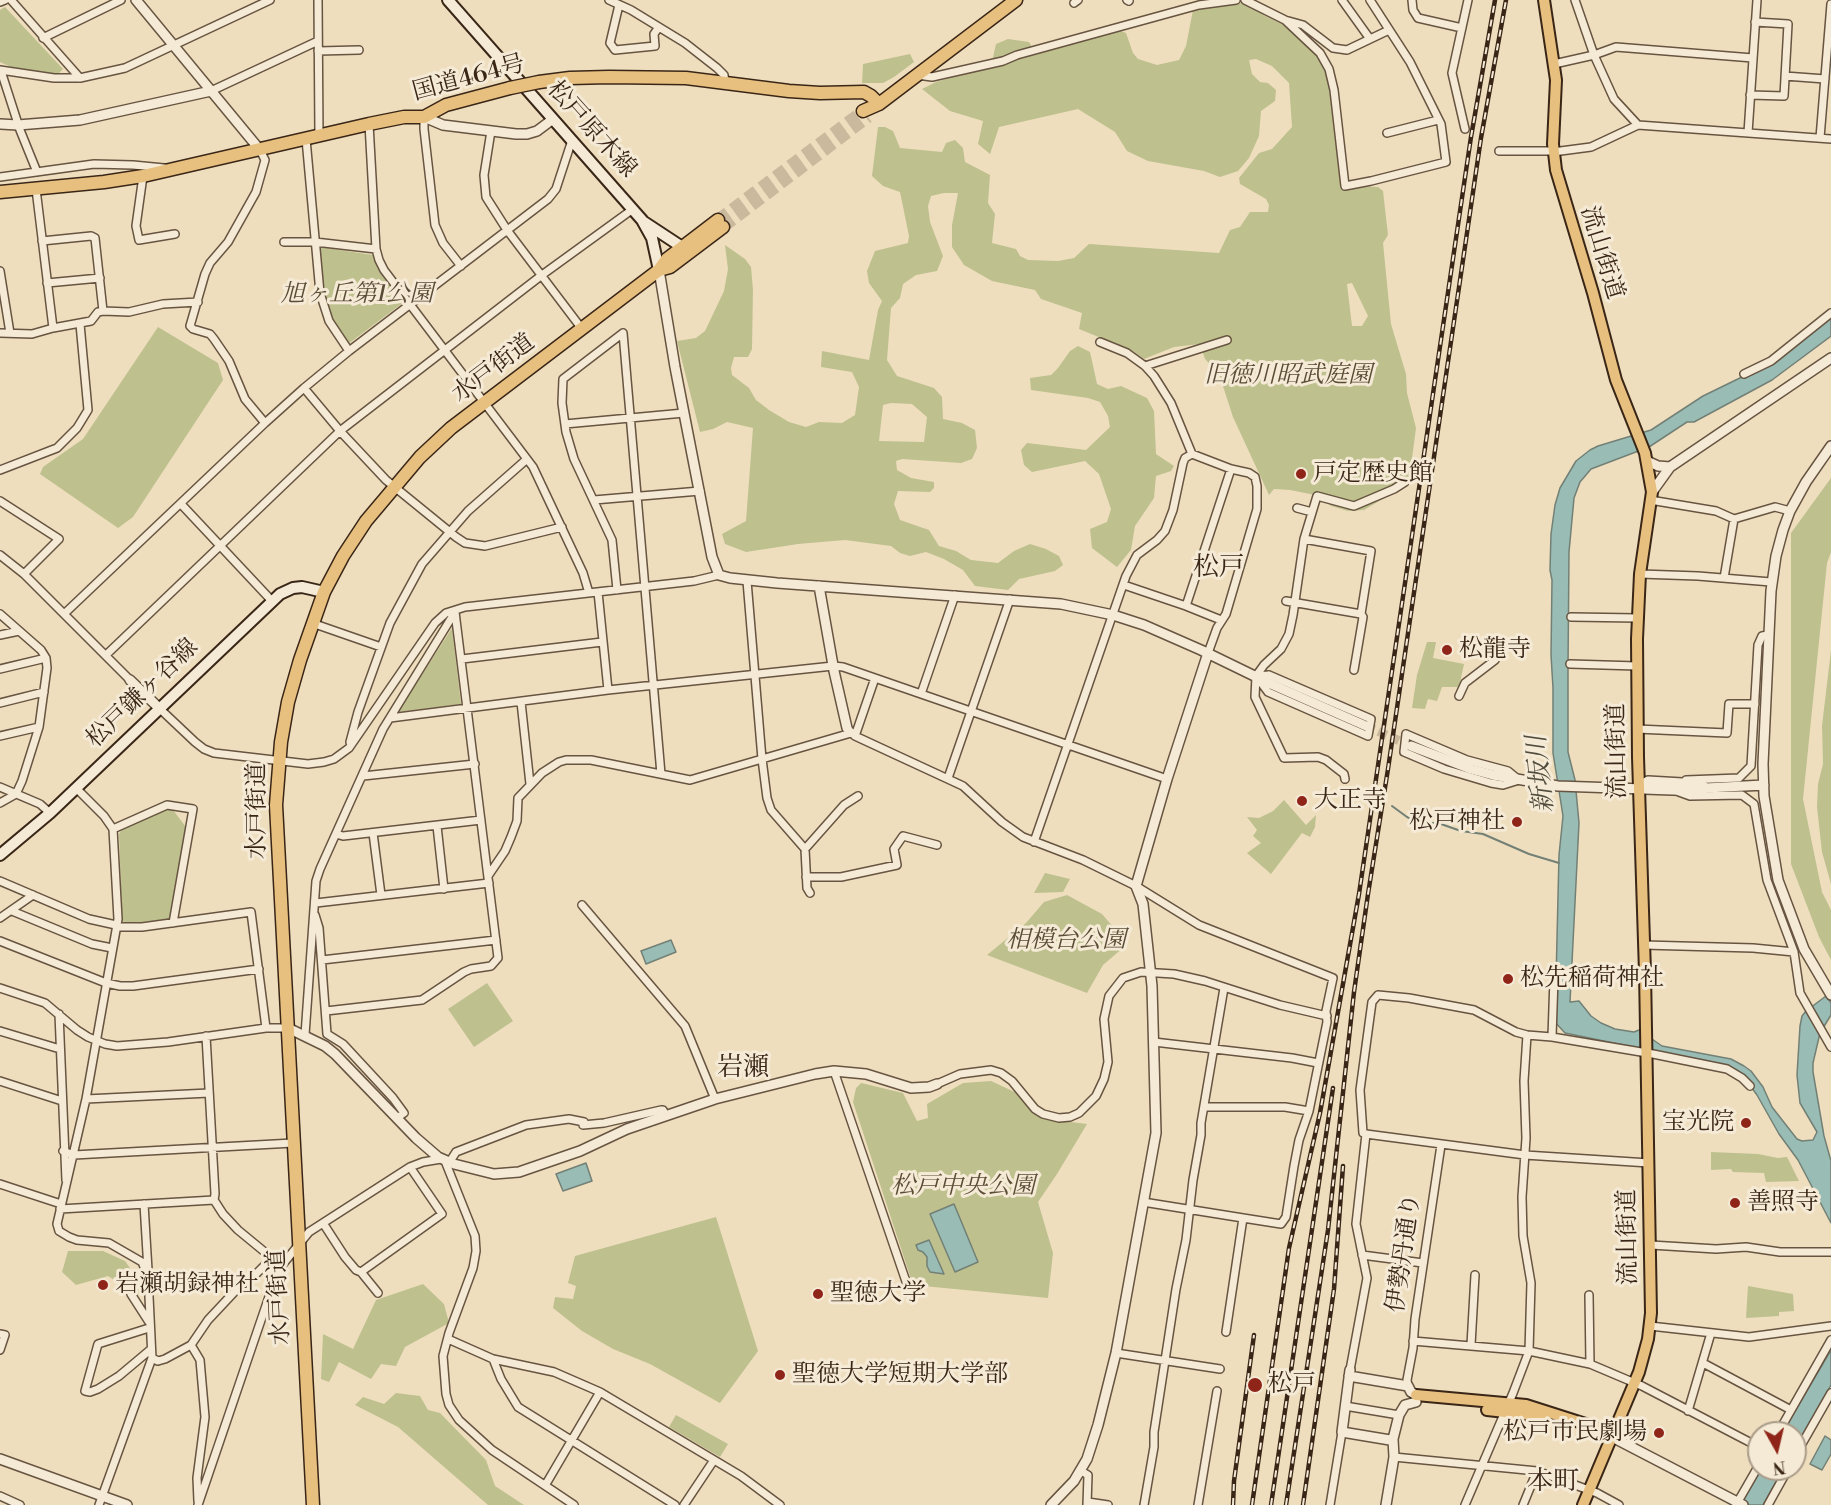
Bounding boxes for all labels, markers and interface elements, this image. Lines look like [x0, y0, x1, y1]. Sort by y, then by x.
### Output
street label: 国道464号 [409, 50, 529, 108]
street label: 松戸原木線 [540, 76, 642, 184]
street label: 流山街道 [1573, 203, 1629, 303]
park label: 旭ヶ丘第1公園 [281, 281, 433, 309]
street label: 水戸街道 [447, 329, 541, 409]
park label: 旧徳川昭武庭園 [1204, 362, 1372, 390]
place label: 戸定歴史館 [1313, 460, 1433, 488]
marker: 戸定歴史館 [1294, 467, 1308, 481]
district label: 松戸 [1193, 553, 1245, 585]
street label: 松戸鎌ヶ谷線 [81, 634, 205, 754]
place label: 松龍寺 [1459, 636, 1531, 664]
marker: 松龍寺 [1440, 643, 1454, 657]
street label: 流山街道 [1603, 703, 1633, 799]
water label: 新坂川 [1522, 734, 1562, 814]
street label: 水戸街道 [244, 763, 272, 859]
place label: 大正寺 [1314, 787, 1386, 815]
marker: 大正寺 [1295, 794, 1309, 808]
place label: 松戸神社 [1409, 808, 1505, 836]
marker: 松戸神社 [1510, 815, 1524, 829]
park label: 相模台公園 [1006, 927, 1126, 955]
place label: 松先稲荷神社 [1520, 965, 1664, 993]
marker: 松先稲荷神社 [1501, 972, 1515, 986]
district label: 岩瀬 [717, 1053, 769, 1085]
place label: 宝光院 [1662, 1109, 1734, 1137]
marker: 宝光院 [1739, 1116, 1753, 1130]
park label: 松戸中央公園 [891, 1173, 1035, 1201]
street label: 流山街道 [1614, 1189, 1644, 1285]
place label: 善照寺 [1747, 1189, 1819, 1217]
street label: 伊勢丹通り [1382, 1192, 1428, 1314]
marker: 善照寺 [1728, 1196, 1742, 1210]
street label: 水戸街道 [263, 1248, 297, 1346]
place label: 岩瀬胡録神社 [115, 1271, 259, 1299]
marker: 岩瀬胡録神社 [96, 1278, 110, 1292]
place label: 聖徳大学 [830, 1280, 926, 1308]
marker: 聖徳大学 [811, 1287, 825, 1301]
place label: 聖徳大学短期大学部 [792, 1361, 1008, 1389]
marker: 聖徳大学短期大学部 [773, 1368, 787, 1382]
place label: 松戸 [1268, 1371, 1316, 1399]
marker: 松戸 [1246, 1376, 1264, 1394]
place label: 松戸市民劇場 [1503, 1419, 1647, 1447]
north arrow [1747, 1421, 1807, 1481]
marker: 松戸市民劇場 [1652, 1426, 1666, 1440]
text: N [1772, 1456, 1787, 1478]
district label: 本町 [1527, 1467, 1579, 1499]

